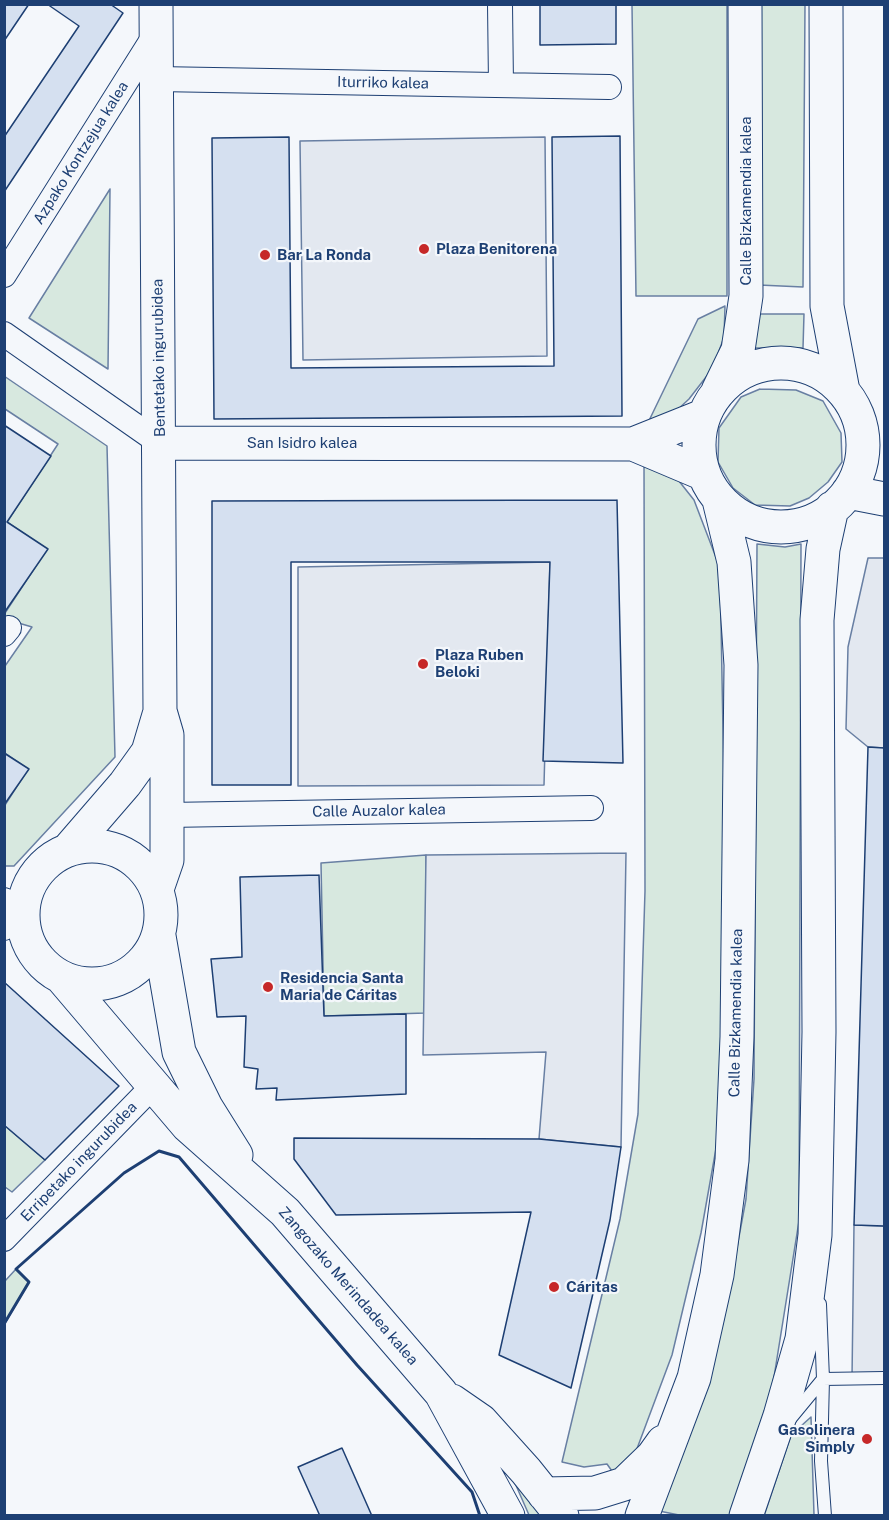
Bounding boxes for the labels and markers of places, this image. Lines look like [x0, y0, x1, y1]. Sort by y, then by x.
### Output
place label: Plaza Benitorena [436, 240, 557, 258]
marker: Plaza Benitorena [417, 242, 431, 256]
place label: Bar La Ronda [277, 246, 371, 264]
marker: Bar La Ronda [258, 248, 272, 262]
place label: Plaza Ruben Beloki [435, 646, 524, 681]
marker: Plaza Ruben Beloki [416, 657, 430, 671]
place label: Residencia Santa Maria de Cáritas [280, 969, 404, 1004]
marker: Residencia Santa Maria de Cáritas [261, 980, 275, 994]
place label: Cáritas [566, 1278, 618, 1296]
marker: Cáritas [547, 1280, 561, 1294]
place label: Gasolinera Simply [778, 1421, 855, 1456]
marker: Gasolinera Simply [860, 1432, 874, 1446]

